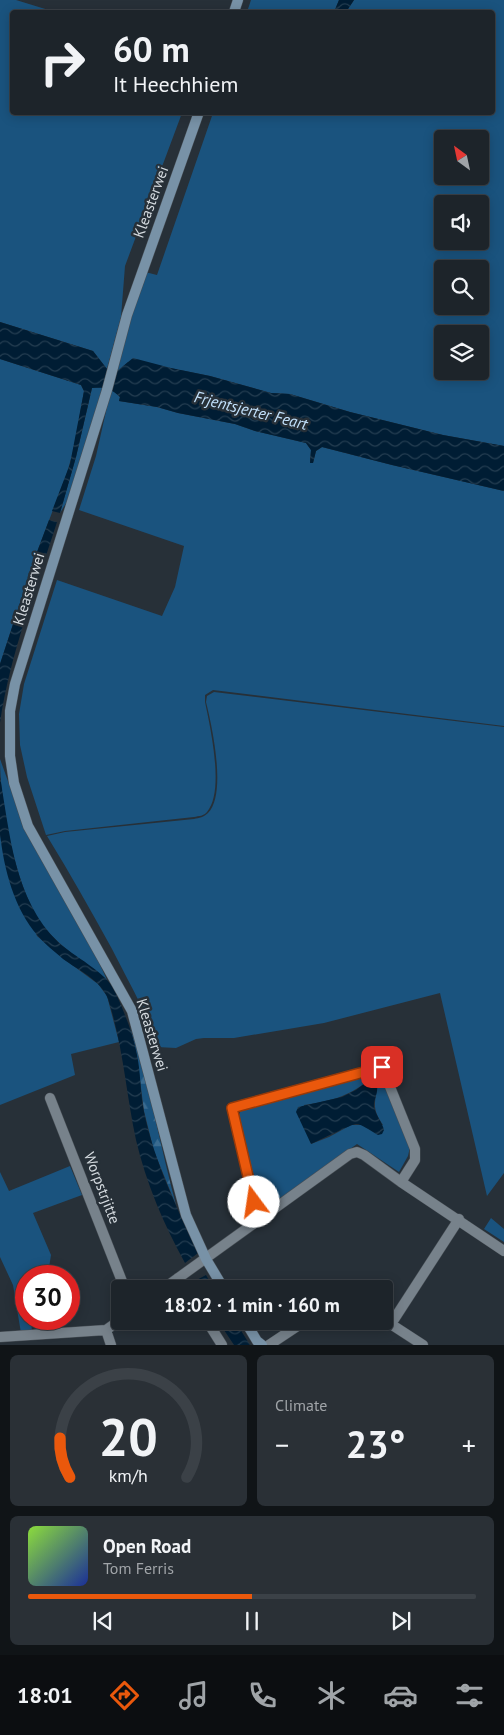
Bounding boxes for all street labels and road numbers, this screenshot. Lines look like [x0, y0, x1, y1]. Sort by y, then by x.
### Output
street label: Kleasterwei [129, 163, 172, 240]
street label: Kleasterwei [8, 550, 49, 628]
street label: Kleasterwei [132, 996, 173, 1074]
street label: Worpstrjitte [80, 1149, 125, 1226]

